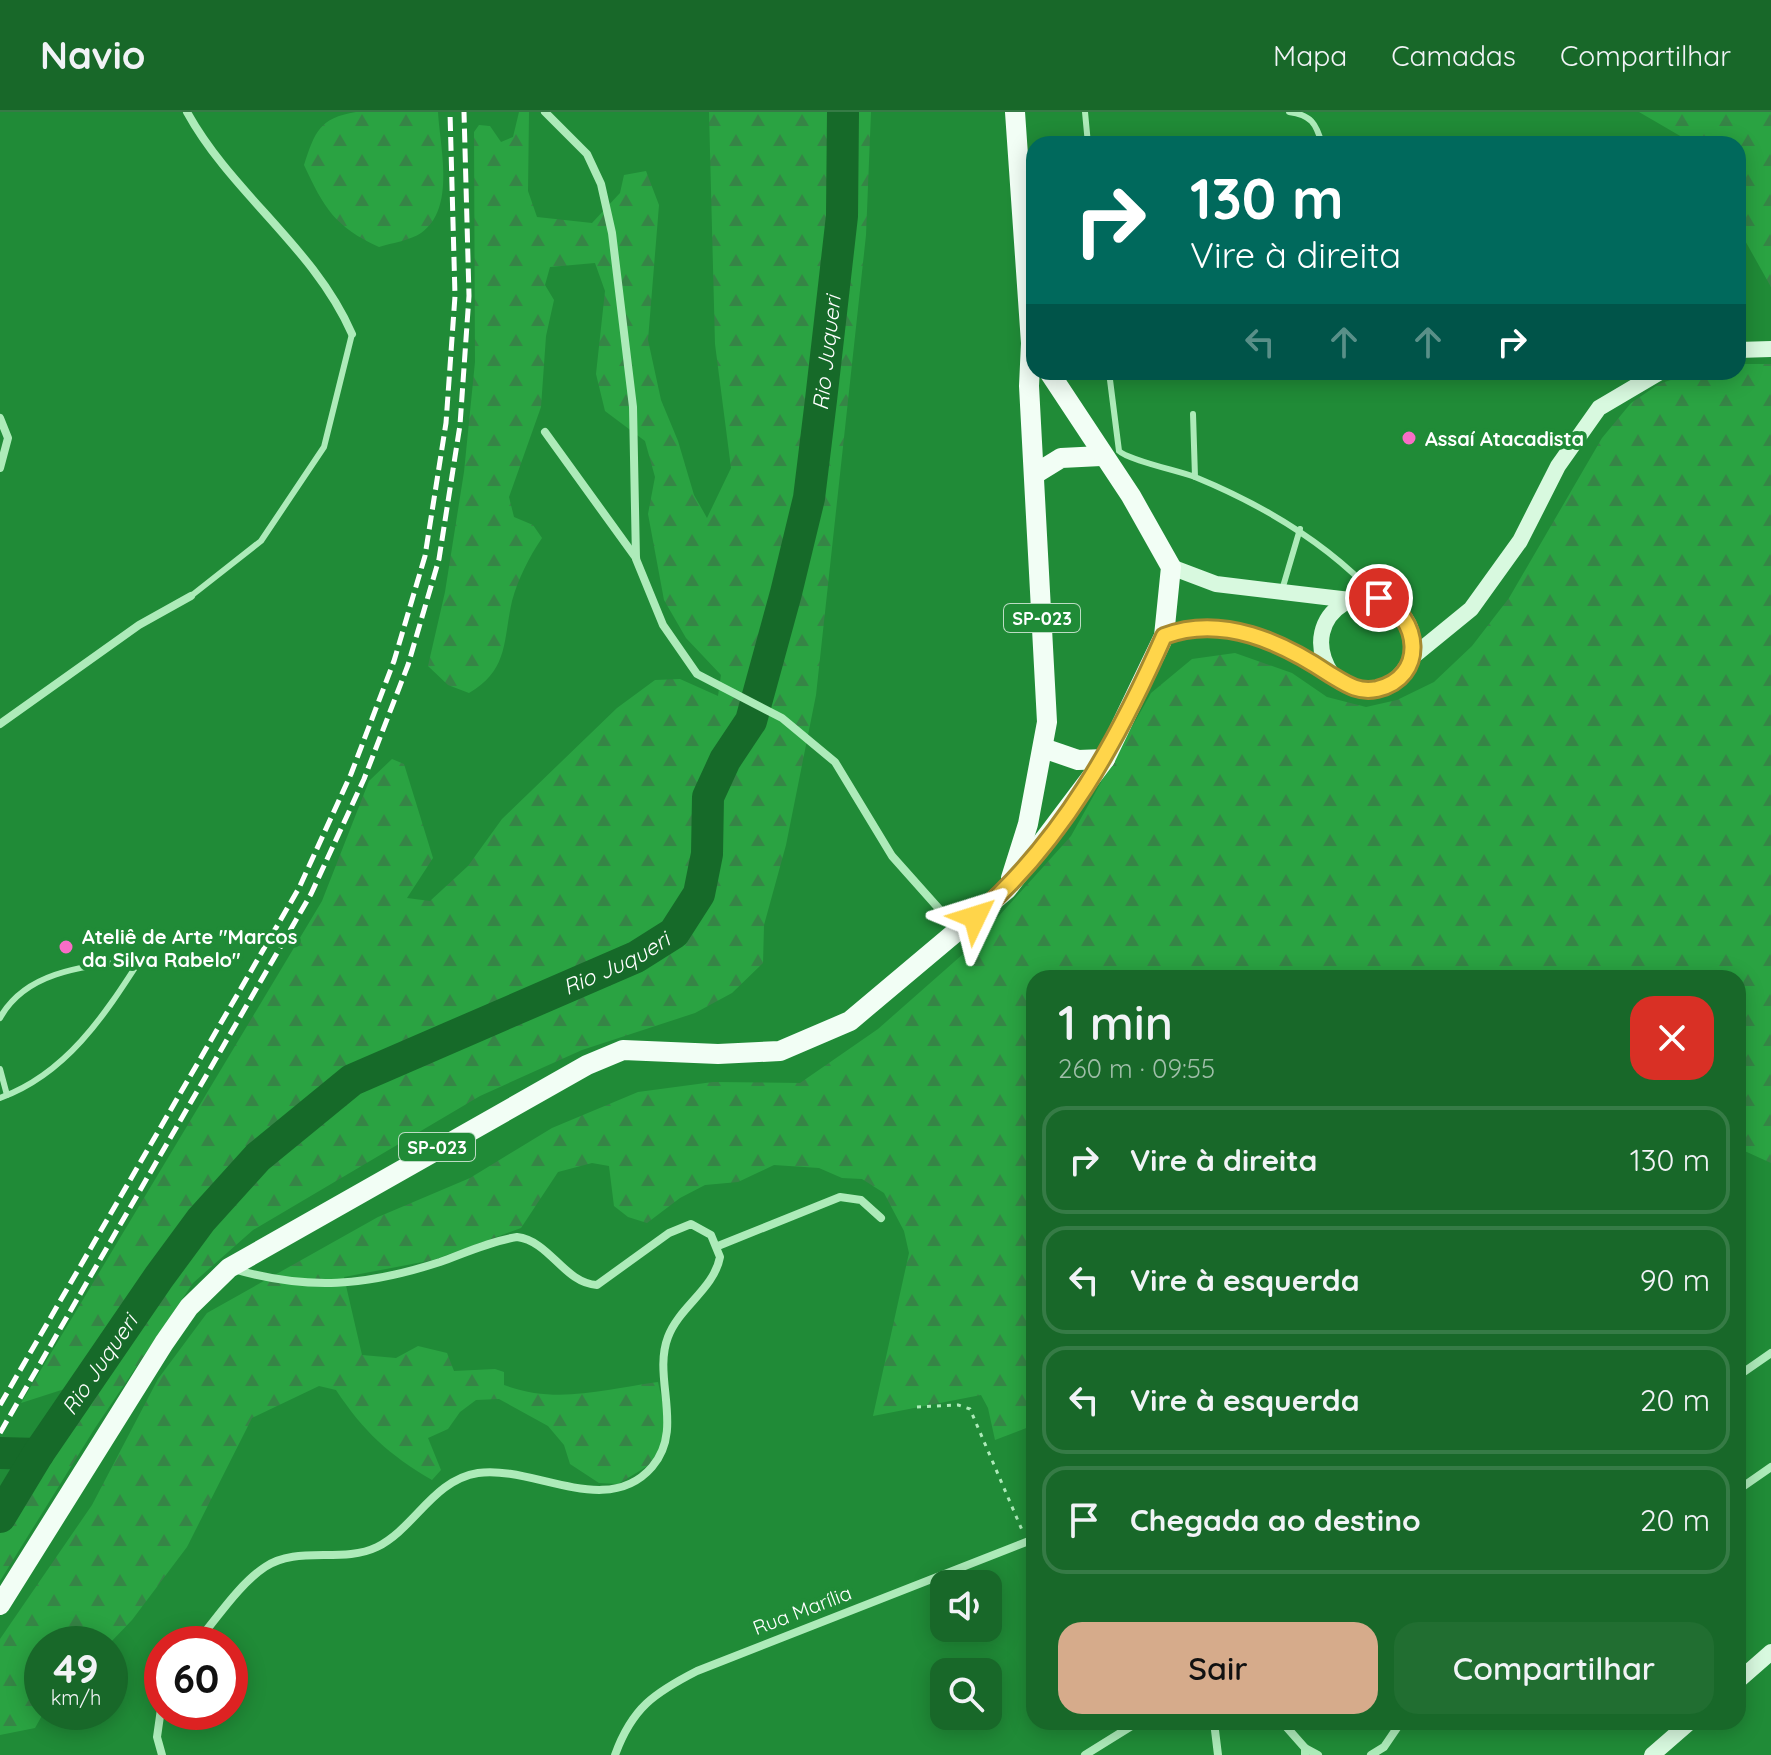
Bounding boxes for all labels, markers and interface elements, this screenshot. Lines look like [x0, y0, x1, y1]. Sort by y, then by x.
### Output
text: Navio [40, 31, 145, 79]
text: Mapa [1273, 38, 1347, 73]
text: Camadas [1391, 38, 1516, 73]
text: Compartilhar [1560, 38, 1731, 73]
text: 130 m [1190, 163, 1344, 233]
icon: right [1058, 168, 1162, 272]
text: Vire à direita [1190, 232, 1401, 277]
water label: Rio Juqueri [806, 292, 847, 412]
icon: left [1238, 320, 1282, 364]
icon: ahead [1322, 320, 1366, 364]
icon: ahead [1406, 320, 1450, 364]
icon: right [1490, 320, 1534, 364]
place label: Assaí Atacadista [1425, 426, 1584, 451]
marker: Assaí Atacadista [1400, 429, 1418, 447]
pin [1345, 564, 1413, 632]
icon: arrive [1357, 576, 1401, 620]
road number: SP-023 [1004, 604, 1080, 632]
position arrow [933, 875, 1017, 959]
place label: Ateliê de Arte "Marcos da Silva Rabelo" [82, 924, 297, 972]
water label: Rio Juqueri [558, 924, 677, 1001]
marker: Ateliê de Arte "Marcos da Silva Rabelo" [57, 938, 75, 956]
text: 1 min [1058, 992, 1173, 1052]
button: close [1630, 996, 1714, 1080]
text: 260 m · 09:55 [1058, 1052, 1215, 1085]
road number: SP-023 [399, 1133, 475, 1161]
icon: right [1062, 1138, 1106, 1182]
text: Vire à direita [1130, 1141, 1317, 1179]
text: 130 m [1630, 1141, 1710, 1179]
icon: left [1062, 1258, 1106, 1302]
text: Vire à esquerda [1130, 1261, 1359, 1299]
text: 90 m [1640, 1261, 1710, 1299]
water label: Rio Juqueri [55, 1307, 145, 1420]
icon: left [1062, 1378, 1106, 1422]
text: Vire à esquerda [1130, 1381, 1359, 1419]
text: 20 m [1640, 1381, 1710, 1419]
icon: arrive [1062, 1498, 1106, 1542]
text: Chegada ao destino [1130, 1501, 1421, 1539]
text: 20 m [1640, 1501, 1710, 1539]
map controls [930, 1570, 1002, 1730]
button: sound [930, 1570, 1002, 1642]
street label: Rua Marília [749, 1580, 855, 1640]
button: Sair [1058, 1622, 1378, 1714]
button: Compartilhar [1394, 1622, 1714, 1714]
speed limit sign: 60 [144, 1626, 248, 1730]
text: 49 [53, 1643, 99, 1693]
button: search [930, 1658, 1002, 1730]
text: km/h [51, 1685, 101, 1710]

